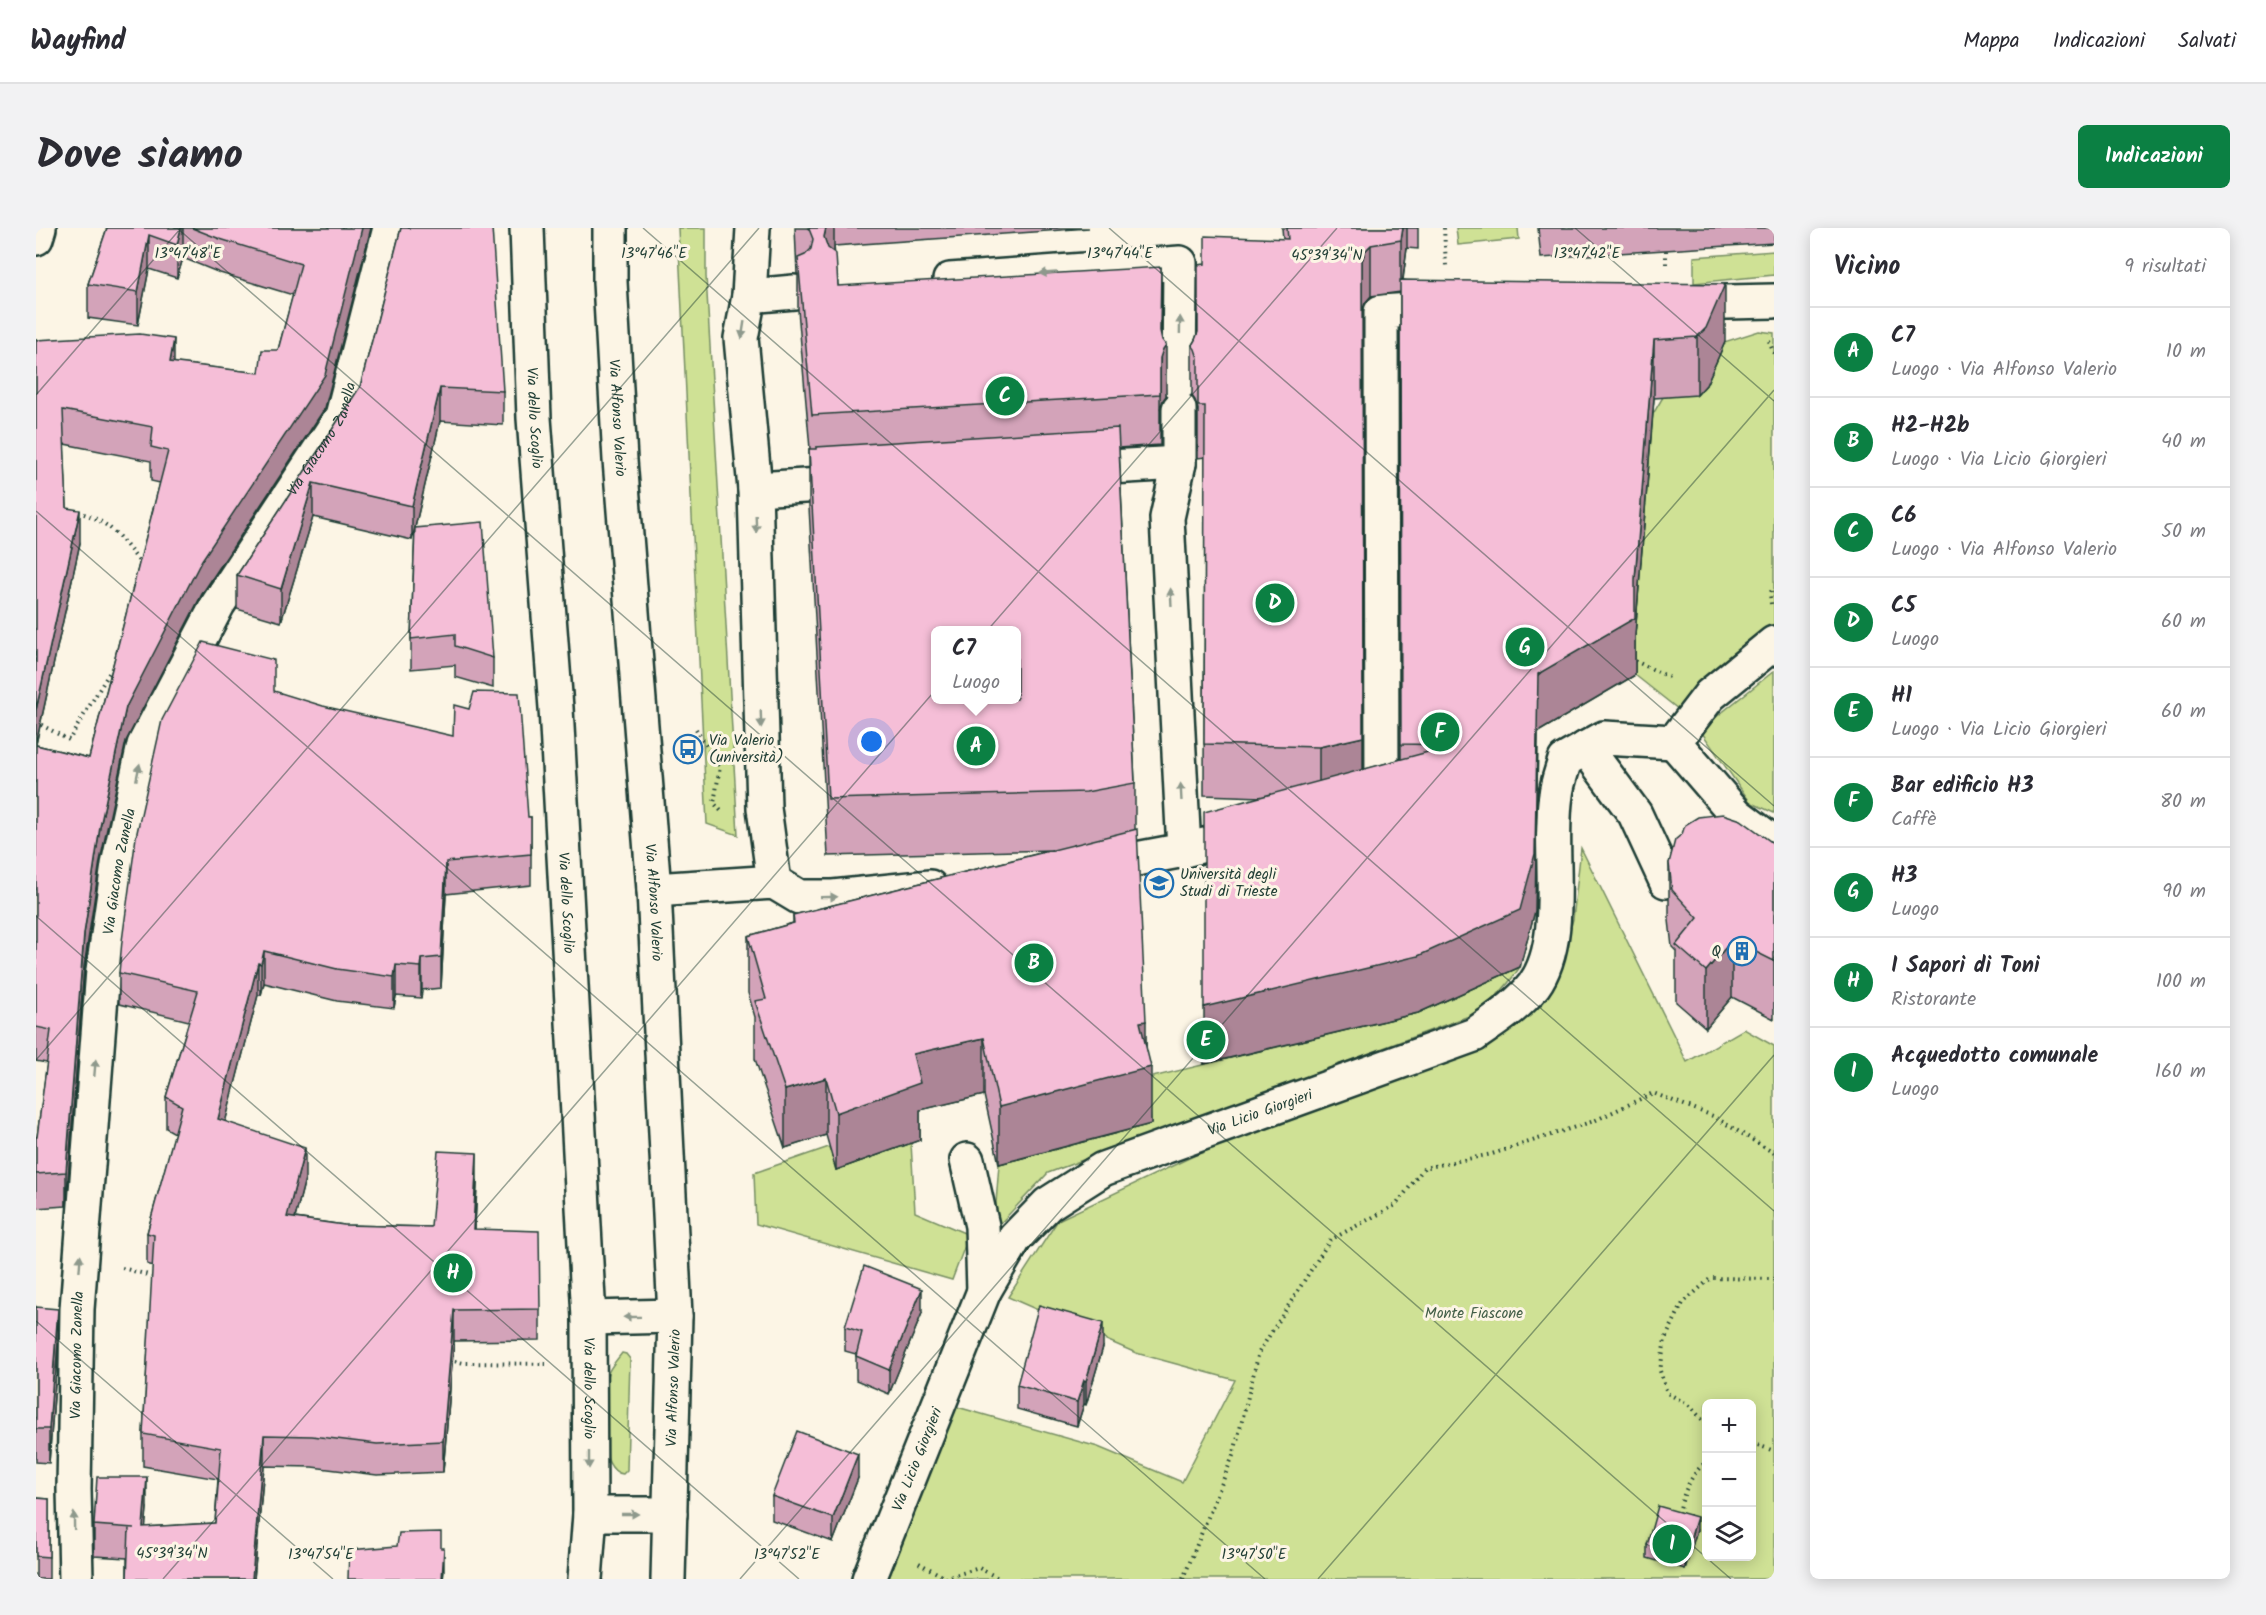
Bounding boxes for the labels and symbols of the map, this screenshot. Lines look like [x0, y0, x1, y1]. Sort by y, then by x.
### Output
text: 13°47'48"E [155, 242, 223, 266]
text: 13°47'46"E [621, 242, 688, 266]
text: 13°47'44"E [1087, 242, 1154, 266]
text: 13°47'42"E [1554, 242, 1621, 266]
text: 45°39'34"N [1291, 244, 1363, 268]
one-way arrow [1039, 268, 1058, 277]
one-way arrow [1175, 315, 1185, 334]
one-way arrow [739, 321, 748, 340]
street label: Via Alfonso Valerio [601, 358, 632, 478]
street label: Via dello Scoglio [519, 367, 549, 470]
pin: C [986, 374, 1024, 418]
street label: Via Giacomo Zanella [281, 380, 363, 501]
one-way arrow [751, 515, 761, 534]
pin: D [1256, 580, 1294, 626]
one-way arrow [1167, 588, 1176, 607]
pin: G [1506, 624, 1544, 670]
one-way arrow [757, 710, 766, 729]
pin: F [1420, 710, 1460, 754]
pin: A [956, 724, 996, 768]
your location [857, 727, 886, 756]
place label: Via Valerio (università) [709, 729, 784, 770]
bus stop icon: Via Valerio (università) [672, 733, 704, 765]
one-way arrow [134, 762, 143, 781]
one-way arrow [1177, 782, 1186, 801]
street label: Via Giacomo Zanella [97, 806, 143, 936]
street label: Via Alfonso Valerio [637, 843, 669, 962]
street label: Via dello Scoglio [551, 851, 580, 954]
place label: Università degli Studi di Trieste [1180, 863, 1278, 904]
school or university icon: Università degli Studi di Trieste [1143, 867, 1175, 899]
one-way arrow [819, 892, 838, 902]
building icon: Q [1726, 935, 1758, 967]
pin: B [1014, 940, 1054, 986]
place label: Q [1711, 940, 1721, 964]
pin: E [1186, 1018, 1226, 1062]
one-way arrow [90, 1059, 99, 1078]
street label: Via Licio Giorgieri [1205, 1083, 1317, 1143]
pin: H [434, 1250, 472, 1296]
one-way arrow [75, 1253, 85, 1272]
street label: Via Giacomo Zanella [64, 1290, 91, 1419]
park label: Monte Fiascone [1425, 1302, 1523, 1326]
one-way arrow [623, 1312, 642, 1322]
street label: Via Alfonso Valerio [660, 1329, 688, 1447]
street label: Via dello Scoglio [576, 1337, 601, 1439]
street label: Via Licio Giorgieri [886, 1403, 950, 1515]
one-way arrow [585, 1451, 594, 1470]
one-way arrow [620, 1509, 639, 1519]
one-way arrow [70, 1511, 79, 1530]
pin: I [1652, 1522, 1692, 1566]
text: 45°39'34"N [136, 1542, 208, 1566]
text: 13°47'54"E [288, 1543, 355, 1567]
text: 13°47'52"E [754, 1543, 821, 1567]
text: 13°47'50"E [1221, 1543, 1288, 1567]

